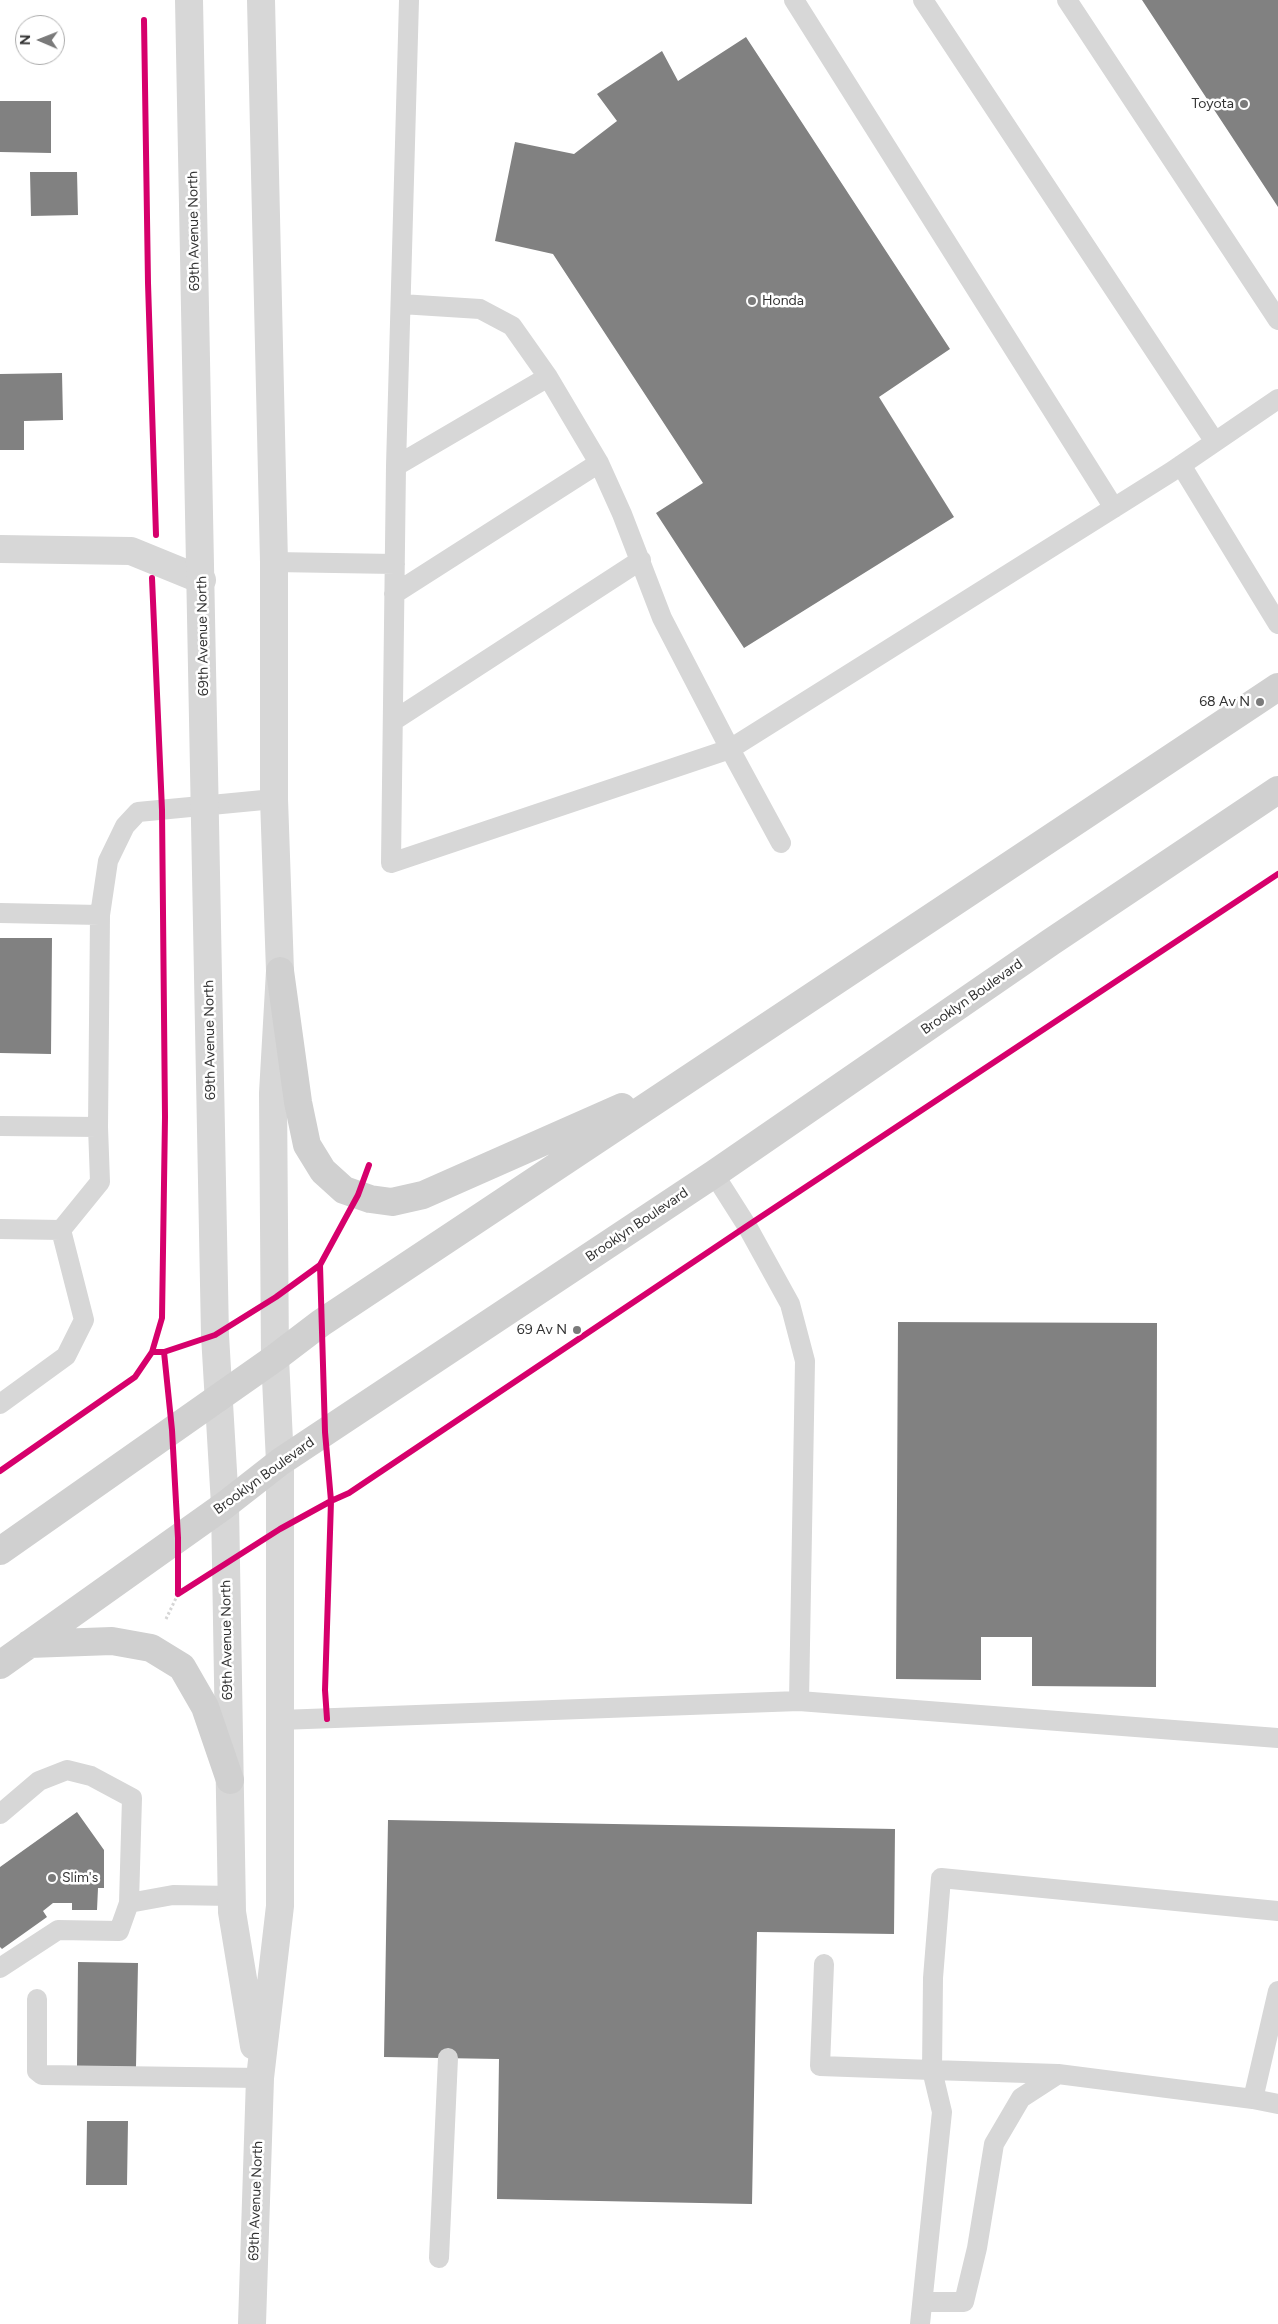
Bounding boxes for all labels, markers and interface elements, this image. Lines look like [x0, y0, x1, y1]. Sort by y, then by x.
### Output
north arrow [15, 15, 65, 65]
text: N [17, 34, 34, 45]
place label: Toyota [1191, 96, 1234, 112]
marker: Toyota [1238, 98, 1250, 110]
street label: 69th Avenue North [185, 171, 203, 291]
place label: Honda [762, 293, 804, 309]
marker: Honda [746, 295, 758, 307]
street label: 69th Avenue North [194, 576, 212, 696]
place label: 68 Av N [1199, 694, 1250, 710]
marker: 68 Av N [1254, 696, 1266, 708]
street label: Brooklyn Boulevard [918, 956, 1026, 1038]
street label: 69th Avenue North [201, 980, 219, 1100]
street label: Brooklyn Boulevard [582, 1184, 692, 1266]
place label: 69 Av N [517, 1322, 567, 1338]
marker: 69 Av N [571, 1324, 583, 1336]
street label: Brooklyn Boulevard [210, 1434, 318, 1518]
street label: 69th Avenue North [218, 1580, 236, 1700]
place label: Slim's [62, 1870, 98, 1886]
marker: Slim's [46, 1872, 58, 1884]
street label: 69th Avenue North [246, 2141, 266, 2261]

